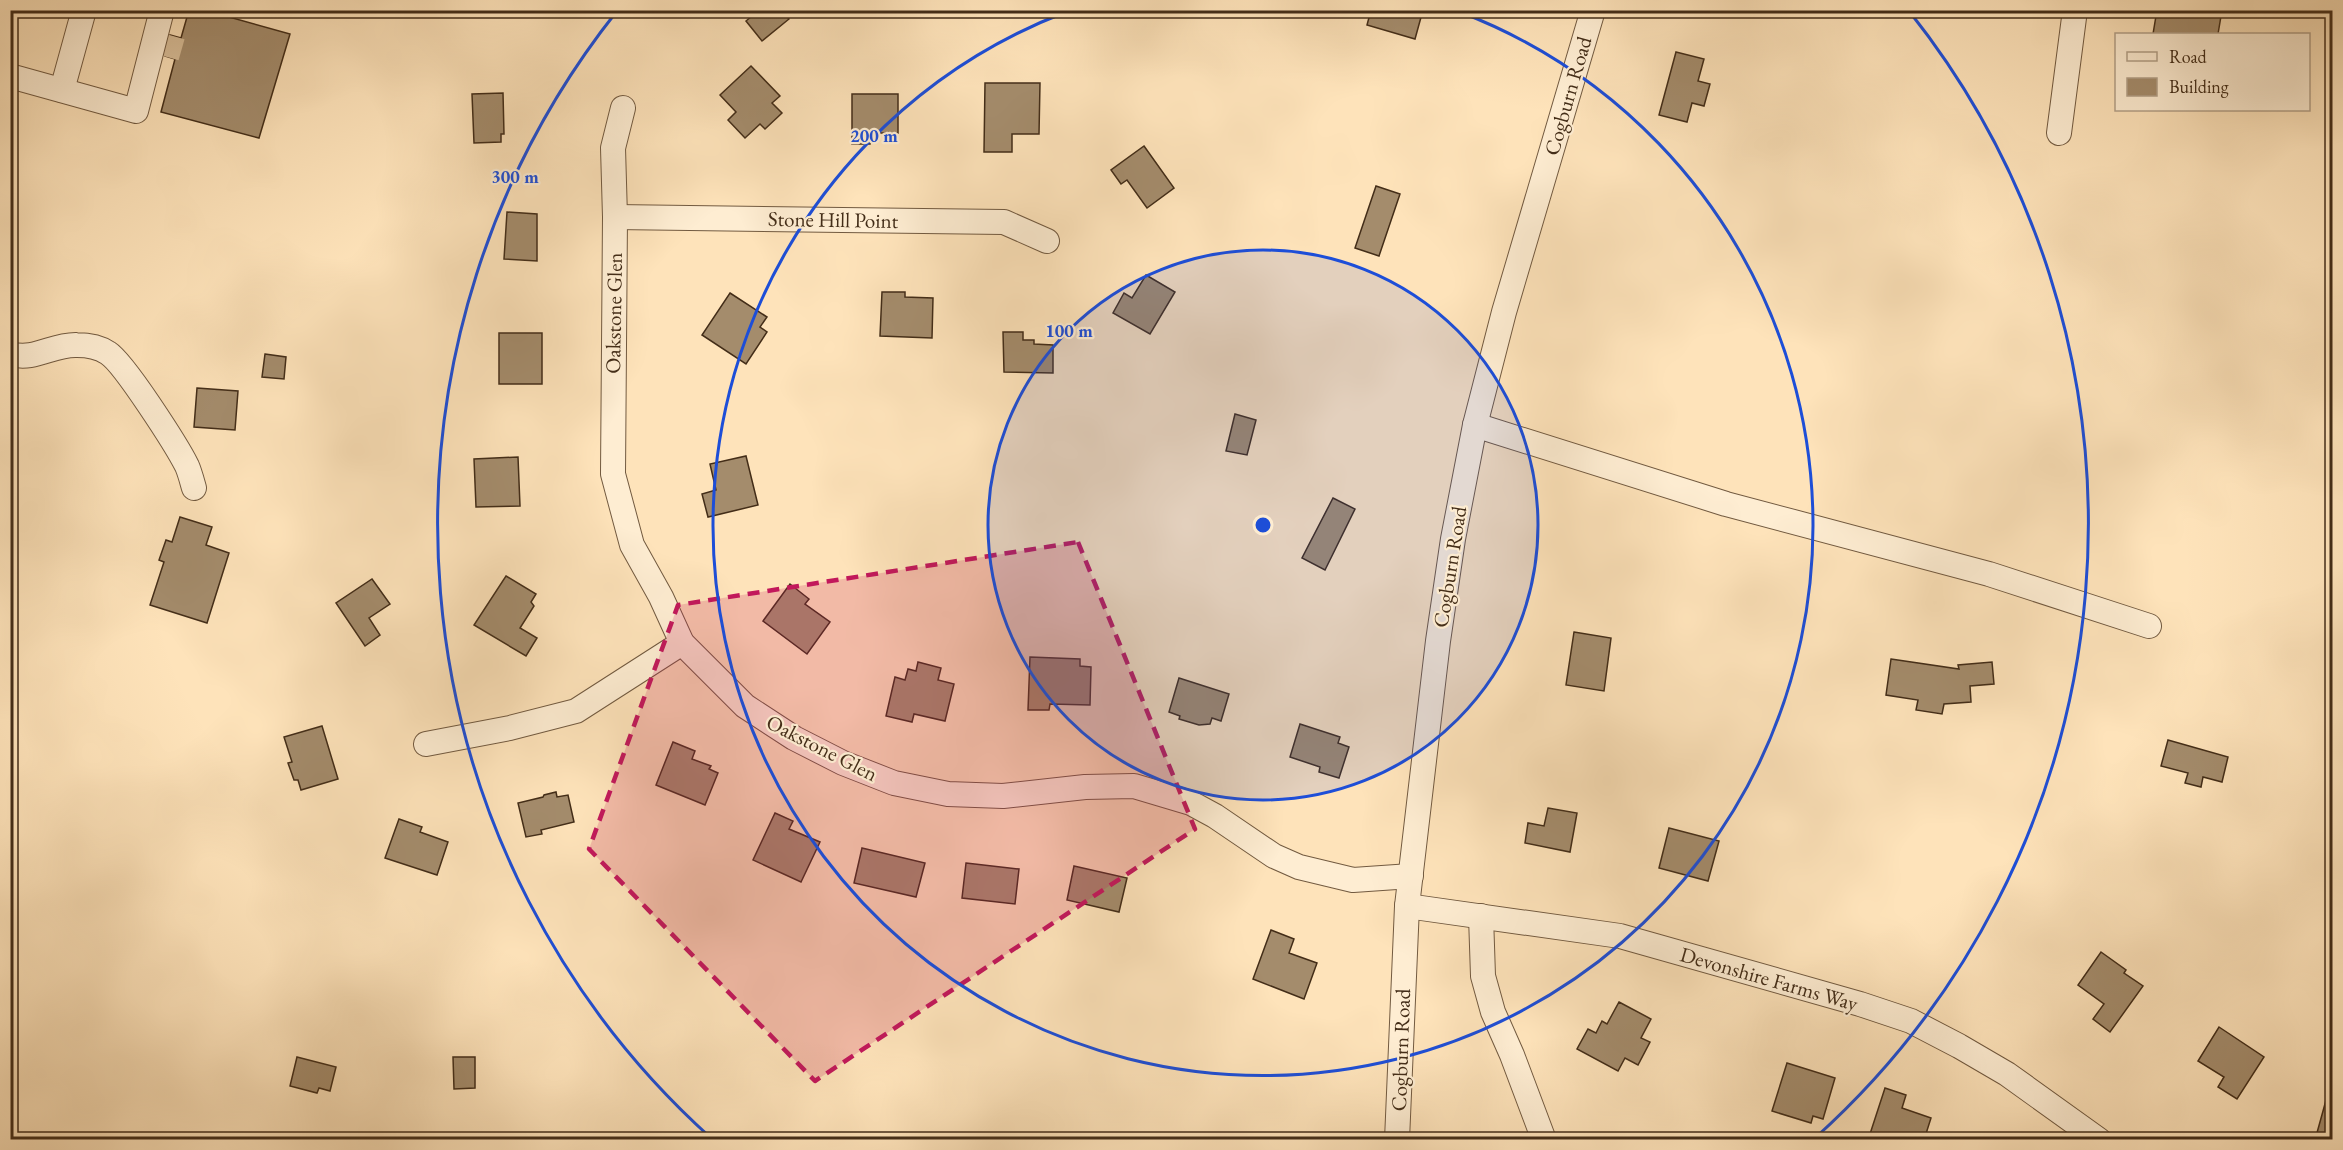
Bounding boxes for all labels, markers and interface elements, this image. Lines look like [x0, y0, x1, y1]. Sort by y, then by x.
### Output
street label: Cogburn Road [1538, 33, 1597, 158]
legend [2115, 33, 2310, 111]
text: Road [2169, 45, 2208, 68]
text: Building [2169, 75, 2229, 98]
text: 200 m [850, 124, 898, 147]
text: 300 m [491, 165, 539, 188]
street label: Stone Hill Point [768, 205, 899, 234]
street label: Oakstone Glen [599, 252, 628, 374]
text: 100 m [1045, 319, 1093, 342]
street label: Cogburn Road [1427, 504, 1472, 630]
centre of rings [1253, 515, 1273, 535]
street label: Oakstone Glen [762, 708, 882, 787]
street label: Devonshire Farms Way [1677, 940, 1862, 1017]
street label: Cogburn Road [1385, 988, 1416, 1112]

